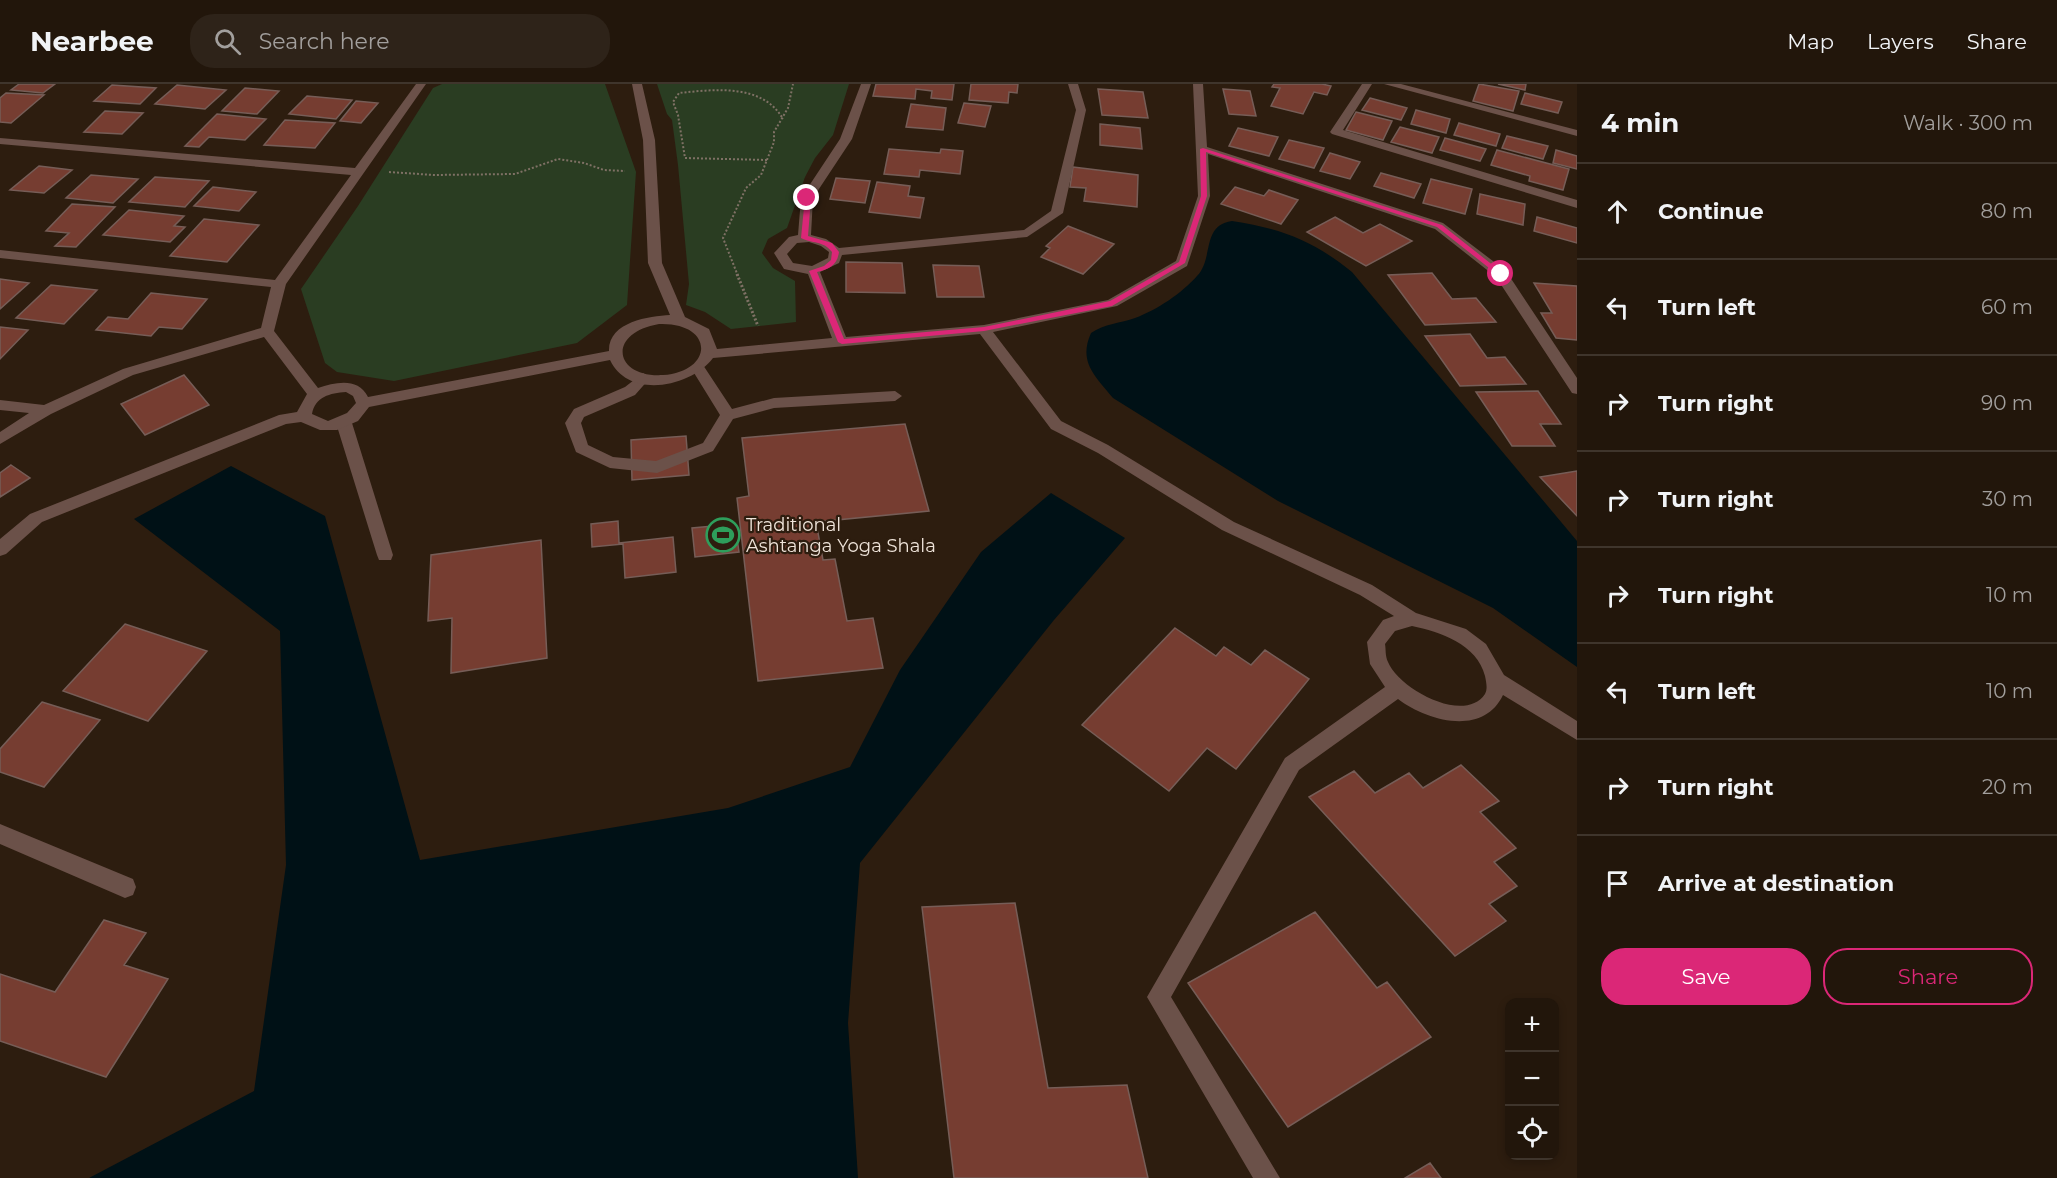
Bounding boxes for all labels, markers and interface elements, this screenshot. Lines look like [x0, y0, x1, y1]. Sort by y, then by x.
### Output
search box [190, 14, 610, 68]
text: Nearbee [30, 24, 154, 58]
icon: search [211, 25, 244, 58]
text: Search here [259, 28, 390, 55]
text: Map [1787, 29, 1834, 54]
text: Layers [1867, 29, 1934, 54]
text: Share [1967, 29, 2027, 54]
text: 4 min [1601, 107, 1679, 139]
text: Walk · 300 m [1903, 111, 2033, 135]
route end [793, 184, 819, 210]
icon: ahead [1601, 195, 1634, 228]
text: Continue [1658, 198, 1764, 225]
text: 80 m [1981, 199, 2033, 223]
route start [1487, 260, 1513, 286]
icon: left [1601, 291, 1634, 324]
text: Turn left [1658, 294, 1756, 321]
text: 60 m [1981, 295, 2033, 319]
icon: right [1601, 387, 1634, 420]
text: Turn right [1658, 390, 1773, 417]
text: 90 m [1981, 391, 2033, 415]
icon: right [1601, 483, 1634, 516]
text: Turn right [1658, 486, 1773, 513]
text: 30 m [1982, 487, 2033, 511]
place label: Traditional Ashtanga Yoga Shala [746, 514, 936, 557]
sports icon: Traditional Ashtanga Yoga Shala [705, 517, 741, 553]
icon: right [1601, 579, 1634, 612]
text: Turn right [1658, 582, 1773, 609]
text: 10 m [1986, 583, 2033, 607]
icon: left [1601, 675, 1634, 708]
text: Turn left [1658, 678, 1756, 705]
text: 10 m [1986, 679, 2033, 703]
icon: right [1601, 771, 1634, 804]
text: Turn right [1658, 774, 1773, 801]
text: 20 m [1982, 775, 2033, 799]
icon: arrive [1601, 867, 1634, 900]
text: Arrive at destination [1658, 870, 1894, 897]
button: Save [1601, 948, 1811, 1005]
button: Share [1823, 948, 2033, 1005]
map controls [1505, 998, 1559, 1160]
button: + [1505, 998, 1559, 1052]
button: − [1505, 1052, 1559, 1106]
button: locate [1505, 1106, 1559, 1160]

